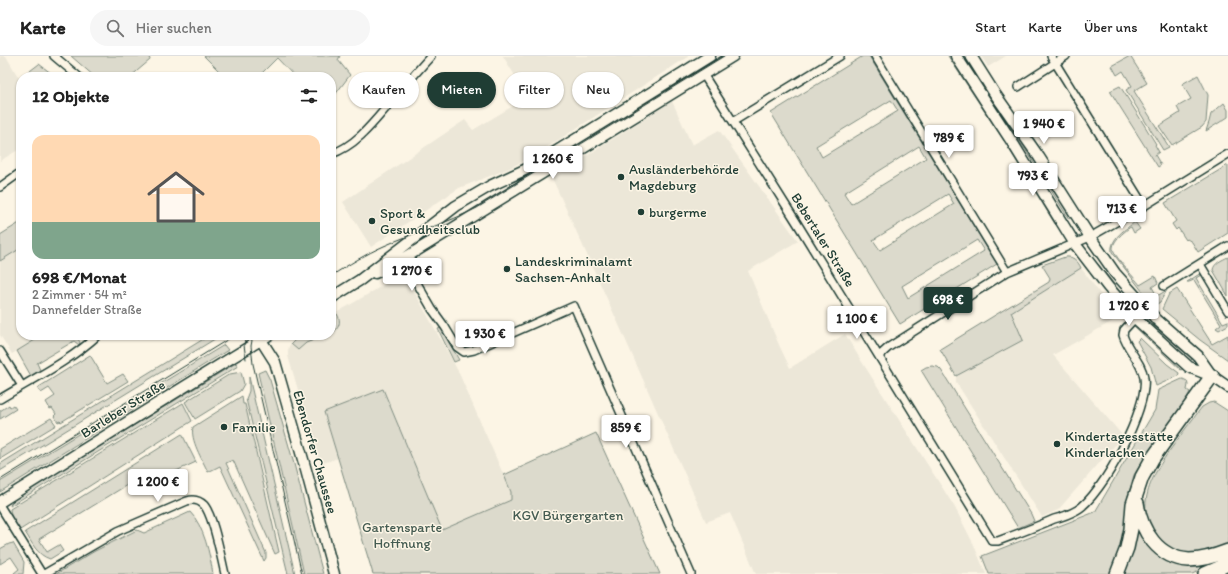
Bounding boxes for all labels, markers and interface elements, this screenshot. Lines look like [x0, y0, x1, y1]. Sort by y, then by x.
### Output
search box [90, 10, 370, 46]
text: Karte [20, 16, 66, 39]
icon: search [104, 17, 126, 39]
text: Hier suchen [136, 19, 212, 37]
text: Start [975, 19, 1006, 36]
text: Karte [1028, 19, 1062, 36]
text: Über uns [1084, 19, 1137, 36]
text: Kontakt [1159, 19, 1208, 36]
chip: Kaufen [348, 72, 419, 108]
chip: Mieten [427, 72, 496, 108]
chip: Filter [504, 72, 564, 108]
chip: Neu [572, 72, 624, 108]
icon: filters [298, 85, 320, 107]
text: 12 Objekte [32, 86, 109, 106]
pin: 1 940 € [1007, 111, 1081, 145]
text: 1 940 € [1023, 116, 1065, 131]
pin: 789 € [921, 125, 977, 159]
text: 789 € [934, 130, 964, 145]
pin: 1 260 € [516, 146, 590, 180]
text: 1 260 € [532, 151, 574, 166]
icon: home [140, 161, 212, 233]
place label: Ausländerbehörde Magdeburg [629, 161, 739, 194]
pin: 793 € [1005, 163, 1061, 197]
text: 793 € [1018, 168, 1048, 183]
marker: Ausländerbehörde Magdeburg [616, 172, 626, 182]
street label: Bebertaler Straße [787, 190, 859, 290]
pin: 713 € [1094, 196, 1150, 230]
text: 713 € [1107, 201, 1137, 216]
place label: burgerme [649, 204, 707, 221]
place label: Sport & Gesundheitsclub [380, 205, 480, 238]
marker: burgerme [636, 207, 646, 217]
marker: Sport & Gesundheitsclub [367, 216, 377, 226]
place label: Landeskriminalamt Sachsen-Anhalt [515, 253, 632, 286]
pin: 1 270 € [375, 258, 449, 292]
text: 1 270 € [392, 263, 432, 278]
marker: Landeskriminalamt Sachsen-Anhalt [502, 264, 512, 274]
text: 698 €/Monat [32, 267, 126, 287]
text: 2 Zimmer · 54 m² [32, 287, 127, 302]
pin: 698 € [920, 287, 976, 321]
text: 698 € [932, 292, 964, 307]
pin: 1 720 € [1092, 293, 1166, 327]
text: 1 720 € [1109, 298, 1149, 313]
text: Dannefelder Straße [32, 302, 142, 317]
pin: 1 100 € [820, 306, 894, 340]
text: 1 100 € [836, 311, 878, 326]
pin: 1 930 € [448, 321, 522, 355]
text: 1 930 € [464, 326, 506, 341]
street label: Barleber Straße [78, 376, 169, 442]
street label: Ebendorfer Chaussee [289, 388, 341, 516]
pin: 859 € [598, 415, 654, 449]
place label: Familie [232, 419, 276, 436]
text: 859 € [610, 420, 642, 435]
marker: Familie [219, 422, 229, 432]
place label: Kindertagesstätte Kinderlachen [1065, 428, 1173, 461]
marker: Kindertagesstätte Kinderlachen [1052, 439, 1062, 449]
pin: 1 200 € [121, 469, 195, 503]
text: 1 200 € [137, 474, 179, 489]
park label: KGV Bürgergarten [513, 507, 624, 524]
park label: Gartensparte Hoffnung [362, 519, 442, 552]

